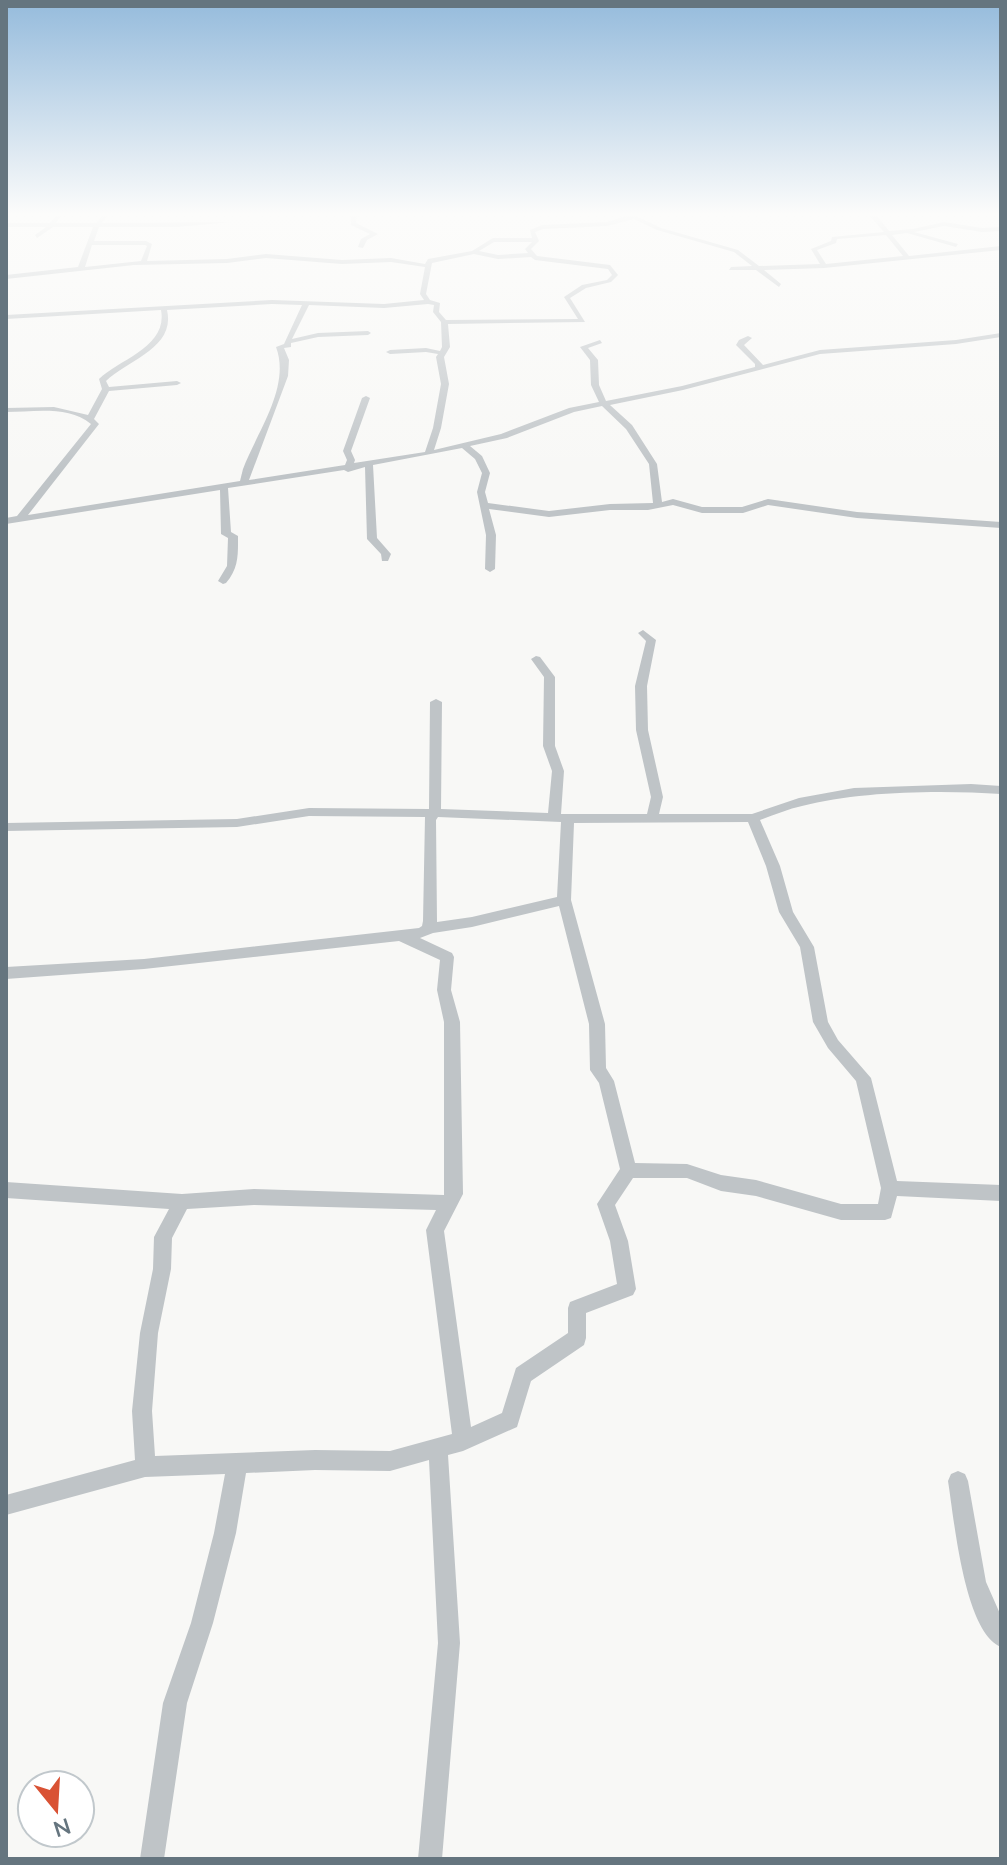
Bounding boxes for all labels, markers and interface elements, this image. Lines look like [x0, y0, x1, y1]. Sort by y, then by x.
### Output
north arrow [16, 1769, 96, 1849]
text: N [49, 1810, 74, 1844]

